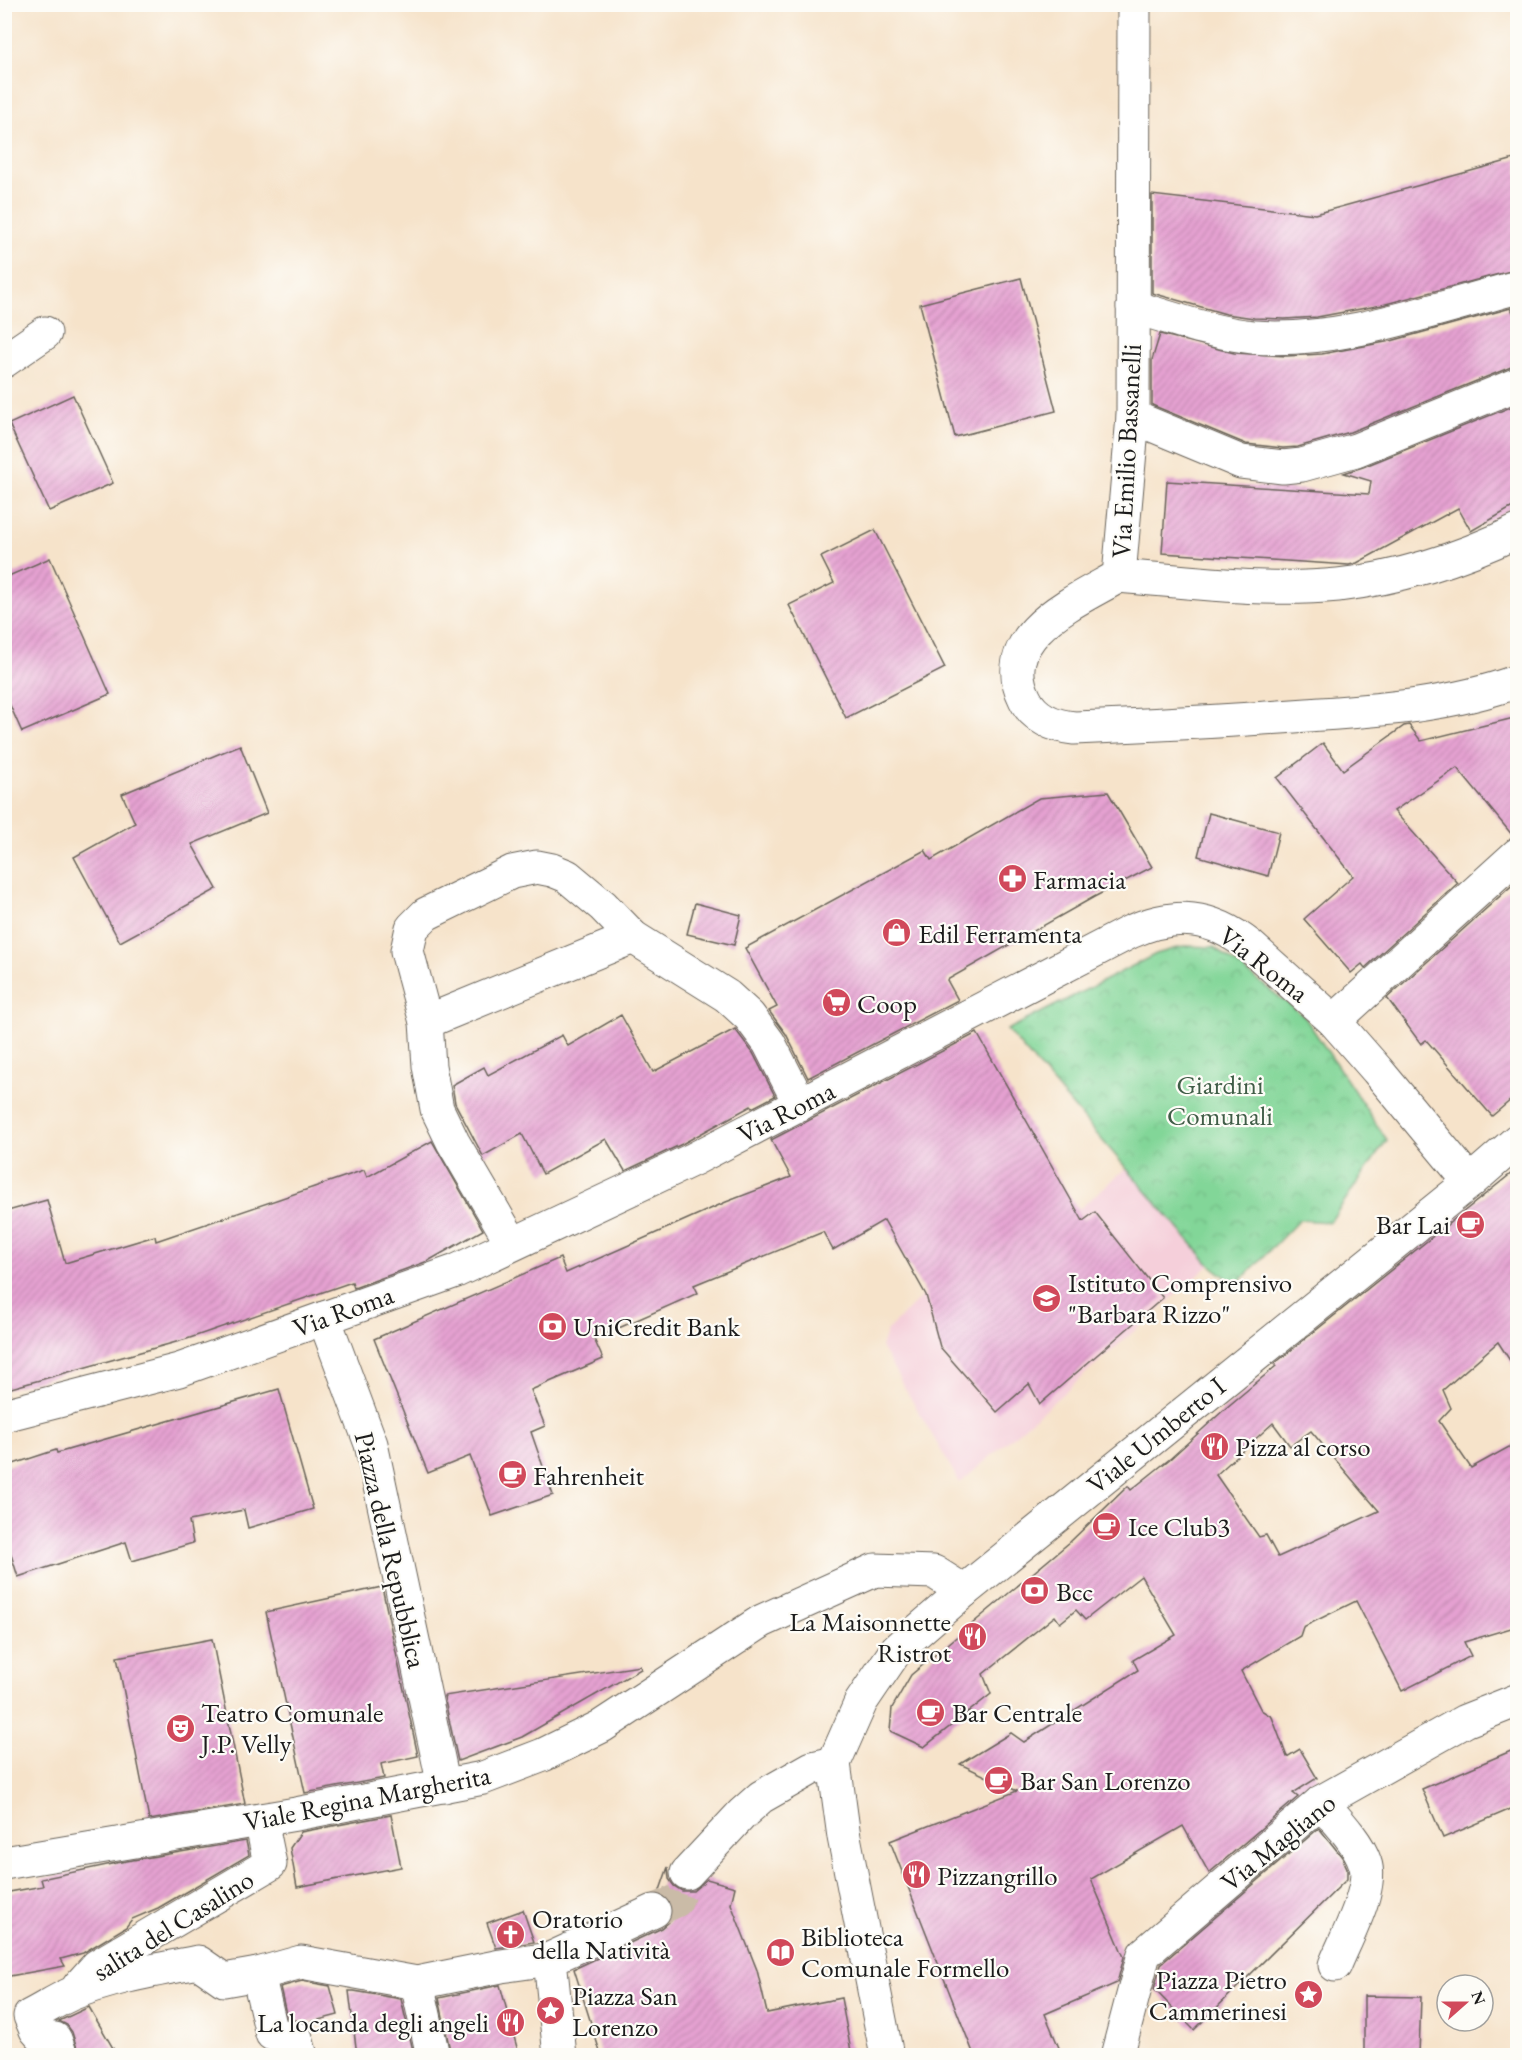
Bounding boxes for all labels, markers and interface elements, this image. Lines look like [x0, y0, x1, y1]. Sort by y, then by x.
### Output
street label: Via Emilio Bassanelli [1103, 343, 1149, 559]
place label: Farmacia [1033, 862, 1126, 897]
pharmacy icon: Farmacia [996, 863, 1028, 895]
place label: Edil Ferramenta [918, 916, 1082, 951]
shop icon: Edil Ferramenta [881, 917, 913, 949]
street label: Via Roma [1212, 918, 1316, 1010]
place label: Coop [857, 986, 917, 1021]
supermarket icon: Coop [820, 987, 852, 1019]
park label: Giardini Comunali [1167, 1067, 1273, 1133]
street label: Via Roma [731, 1073, 841, 1151]
place label: Bar Lai [1376, 1207, 1450, 1242]
cafe icon: Bar Lai [1455, 1208, 1487, 1240]
place label: Istituto Comprensivo "Barbara Rizzo" [1068, 1265, 1292, 1331]
street label: Via Roma [288, 1277, 398, 1345]
school or university icon: Istituto Comprensivo "Barbara Rizzo" [1031, 1282, 1063, 1314]
place label: UniCredit Bank [573, 1309, 740, 1344]
bank icon: UniCredit Bank [536, 1310, 568, 1342]
street label: Viale Umberto I [1080, 1368, 1232, 1502]
street label: Piazza della Repubblica [347, 1428, 435, 1672]
place label: Pizza al corso [1235, 1429, 1371, 1464]
restaurant icon: Pizza al corso [1198, 1430, 1230, 1462]
place label: Fahrenheit [533, 1458, 645, 1493]
cafe icon: Fahrenheit [496, 1459, 528, 1491]
place label: Ice Club3 [1128, 1509, 1230, 1544]
cafe icon: Ice Club3 [1091, 1510, 1123, 1542]
place label: Bcc [1056, 1574, 1093, 1609]
bank icon: Bcc [1019, 1575, 1051, 1607]
place label: La Maisonnette Ristrot [789, 1604, 952, 1670]
restaurant icon: La Maisonnette Ristrot [956, 1621, 988, 1653]
place label: Teatro Comunale J.P. Velly [199, 1695, 384, 1761]
place label: Bar Centrale [952, 1695, 1082, 1730]
cafe icon: Bar Centrale [915, 1696, 947, 1728]
theatre icon: Teatro Comunale J.P. Velly [164, 1712, 196, 1744]
street label: Viale Regina Margherita [241, 1757, 494, 1839]
place label: Bar San Lorenzo [1020, 1763, 1191, 1798]
cafe icon: Bar San Lorenzo [983, 1764, 1015, 1796]
street label: Via Magliano [1213, 1785, 1343, 1899]
place label: Pizzangrillo [937, 1858, 1058, 1893]
restaurant icon: Pizzangrillo [900, 1859, 932, 1891]
street label: salita del Casalino [86, 1862, 260, 1988]
place label: Oratorio della Natività [532, 1901, 670, 1967]
church icon: Oratorio della Natività [495, 1918, 527, 1950]
place label: Biblioteca Comunale Formello [801, 1919, 1009, 1985]
library icon: Biblioteca Comunale Formello [764, 1936, 796, 1968]
place label: Piazza Pietro Cammerinesi [1149, 1962, 1287, 2028]
north arrow [1435, 1973, 1495, 2033]
place label: Piazza San Lorenzo [572, 1978, 678, 2044]
place icon: Piazza Pietro Cammerinesi [1292, 1979, 1324, 2011]
text: N [1466, 1988, 1491, 2008]
place icon: Piazza San Lorenzo [535, 1995, 567, 2027]
place label: La locanda degli angeli [257, 2005, 489, 2040]
restaurant icon: La locanda degli angeli [494, 2006, 526, 2038]

